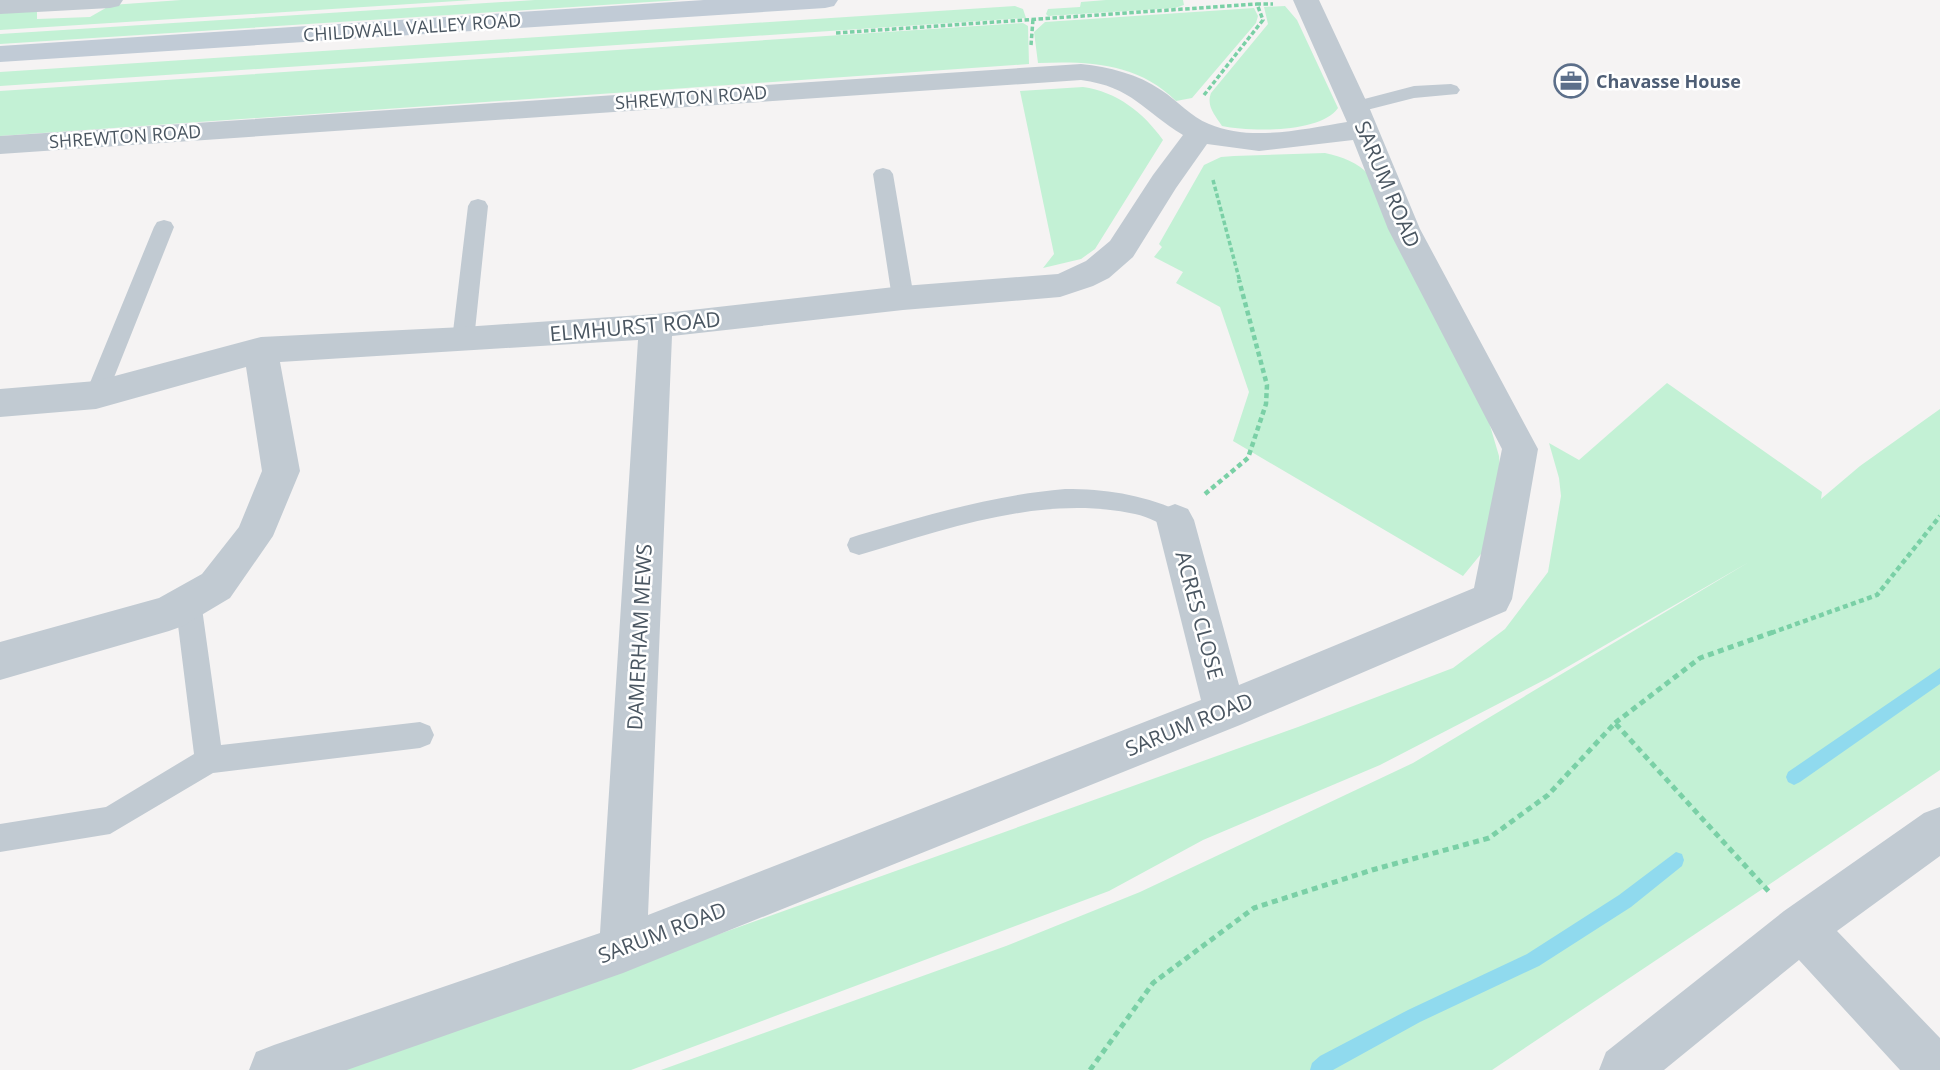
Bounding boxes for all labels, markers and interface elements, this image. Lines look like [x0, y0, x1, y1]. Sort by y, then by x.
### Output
street label: CHILDWALL VALLEY ROAD [302, 7, 522, 47]
office icon: Chavasse House [1552, 62, 1590, 100]
place label: Chavasse House [1596, 69, 1741, 93]
street label: SHREWTON ROAD [614, 80, 768, 114]
street label: SARUM ROAD [1349, 116, 1427, 252]
street label: SHREWTON ROAD [48, 119, 202, 153]
street label: ELMHURST ROAD [548, 305, 722, 347]
street label: DAMERHAM MEWS [620, 543, 658, 731]
street label: ACRES CLOSE [1169, 548, 1231, 682]
street label: SARUM ROAD [1121, 686, 1257, 762]
street label: SARUM ROAD [594, 895, 730, 969]

